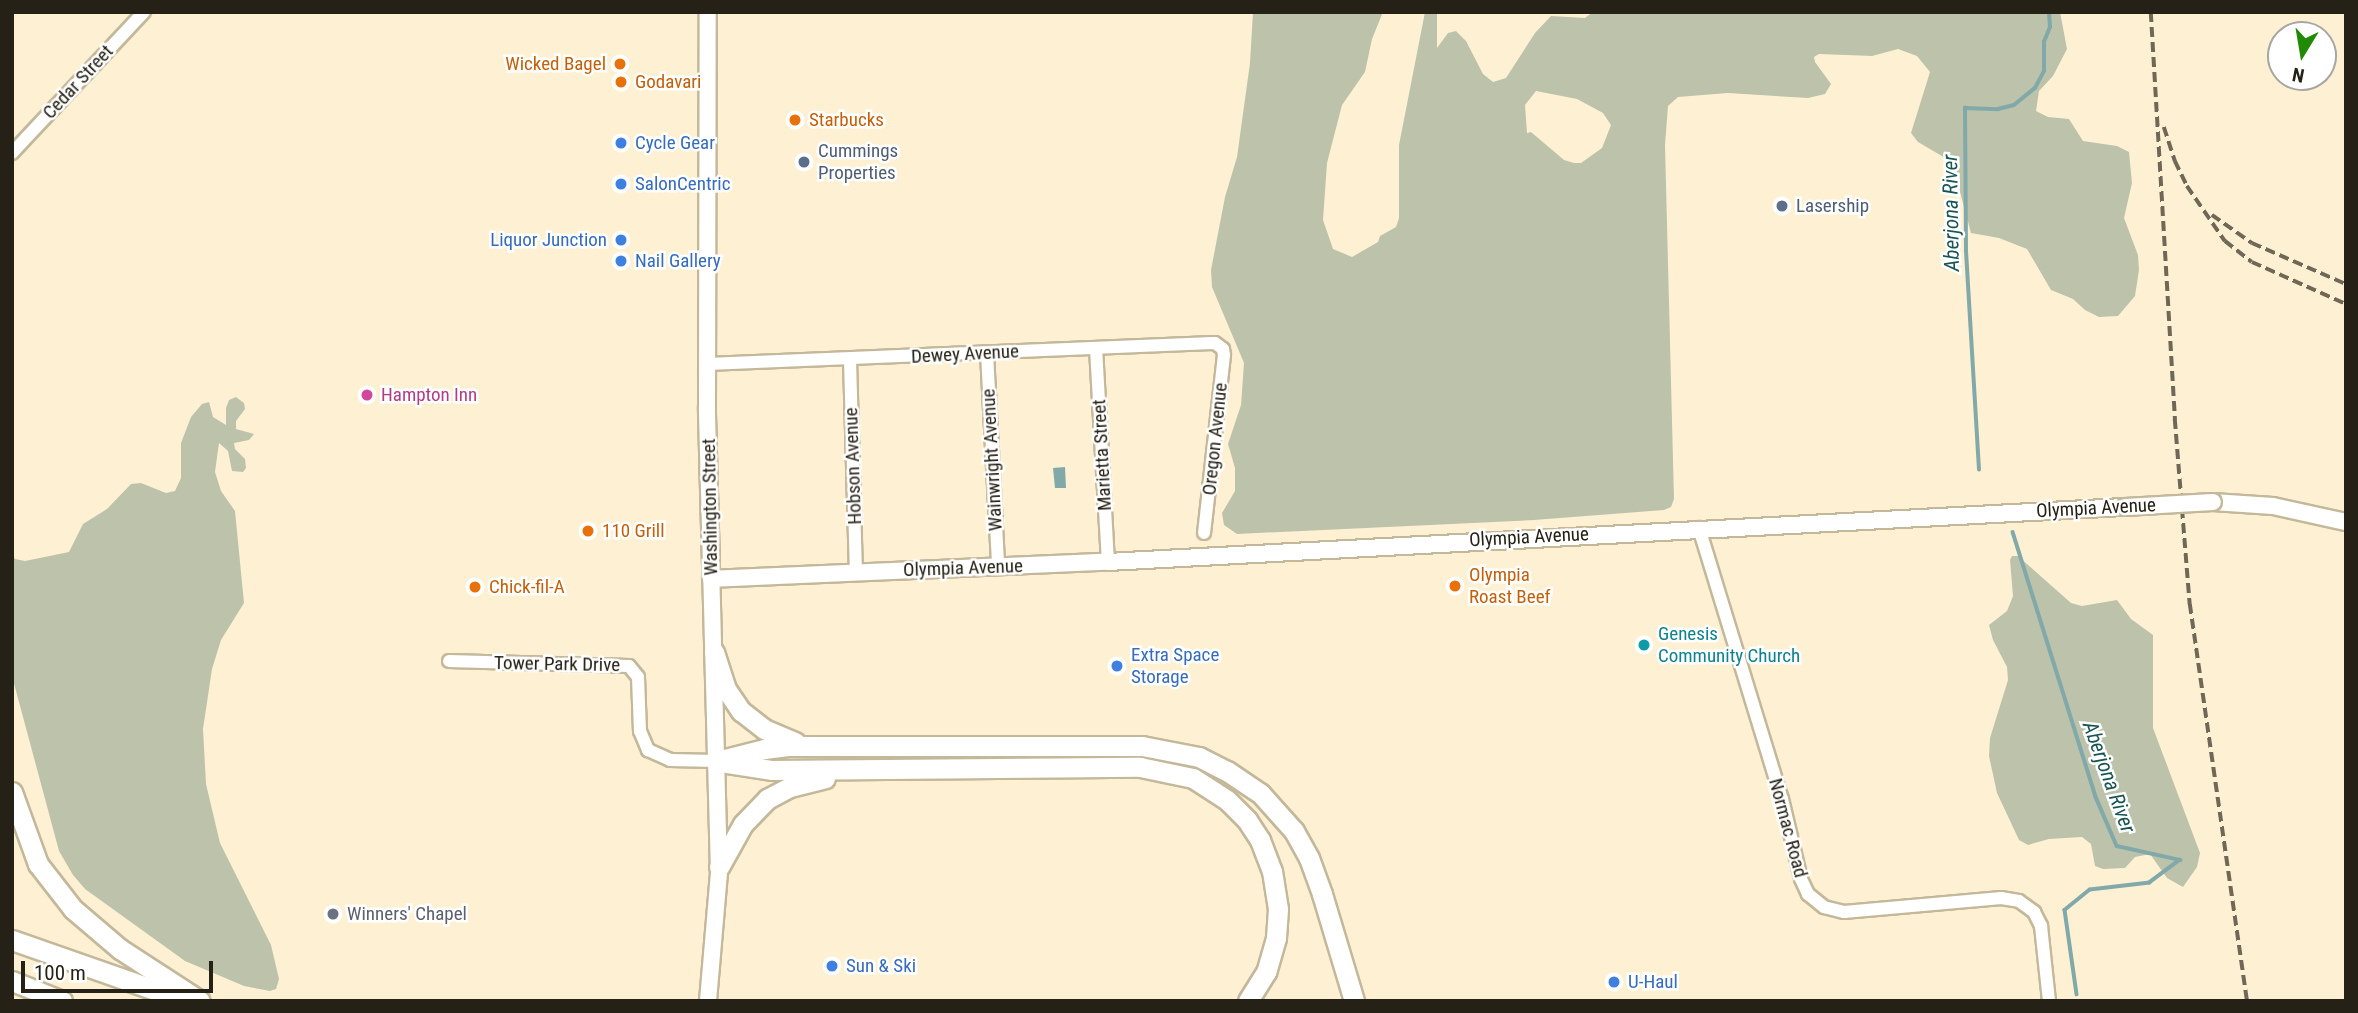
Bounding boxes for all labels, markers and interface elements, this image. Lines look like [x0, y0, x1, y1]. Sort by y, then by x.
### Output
north arrow [2267, 21, 2337, 91]
street label: Cedar Street [38, 40, 118, 124]
place label: Wicked Bagel [505, 53, 606, 75]
marker: Wicked Bagel [612, 56, 628, 72]
text: N [2290, 63, 2306, 88]
place label: Godavari [635, 71, 701, 93]
marker: Godavari [613, 74, 629, 90]
place label: Starbucks [809, 109, 884, 131]
marker: Starbucks [787, 112, 803, 128]
place label: Cycle Gear [635, 132, 715, 154]
marker: Cycle Gear [613, 135, 629, 151]
place label: Cummings Properties [818, 140, 898, 184]
marker: Cummings Properties [796, 154, 812, 170]
water label: Aberjona River [1937, 155, 1965, 271]
place label: SalonCentric [635, 173, 730, 195]
marker: SalonCentric [613, 176, 629, 192]
place label: Lasership [1796, 195, 1869, 217]
marker: Lasership [1774, 198, 1790, 214]
place label: Liquor Junction [490, 229, 607, 251]
marker: Liquor Junction [613, 232, 629, 248]
place label: Nail Gallery [635, 250, 721, 272]
marker: Nail Gallery [613, 253, 629, 269]
street label: Dewey Avenue [911, 340, 1019, 368]
street label: Oregon Avenue [1198, 382, 1232, 496]
place label: Hampton Inn [381, 384, 477, 406]
marker: Hampton Inn [359, 387, 375, 403]
street label: Wainwright Avenue [977, 388, 1007, 532]
street label: Marietta Street [1088, 399, 1116, 511]
street label: Hobson Avenue [840, 407, 866, 525]
street label: Washington Street [697, 438, 723, 576]
street label: Olympia Avenue [2036, 493, 2156, 523]
place label: 110 Grill [602, 520, 665, 542]
street label: Olympia Avenue [1469, 522, 1589, 552]
marker: 110 Grill [580, 523, 596, 539]
street label: Olympia Avenue [903, 555, 1023, 581]
place label: Olympia Roast Beef [1469, 564, 1551, 608]
place label: Chick-fil-A [489, 576, 565, 598]
marker: Olympia Roast Beef [1447, 578, 1463, 594]
marker: Chick-fil-A [467, 579, 483, 595]
place label: Genesis Community Church [1658, 623, 1800, 667]
marker: Genesis Community Church [1636, 637, 1652, 653]
place label: Extra Space Storage [1131, 644, 1219, 688]
street label: Tower Park Drive [494, 652, 620, 676]
marker: Extra Space Storage [1109, 658, 1125, 674]
water label: Aberjona River [2077, 718, 2141, 836]
street label: Normac Road [1764, 776, 1812, 880]
place label: Winners' Chapel [347, 903, 467, 925]
marker: Winners' Chapel [325, 906, 341, 922]
scale bar [24, 946, 217, 990]
place label: Sun & Ski [846, 955, 916, 977]
marker: Sun & Ski [824, 958, 840, 974]
text: 100 m [34, 961, 86, 985]
place label: U-Haul [1628, 971, 1678, 993]
marker: U-Haul [1606, 974, 1622, 990]

